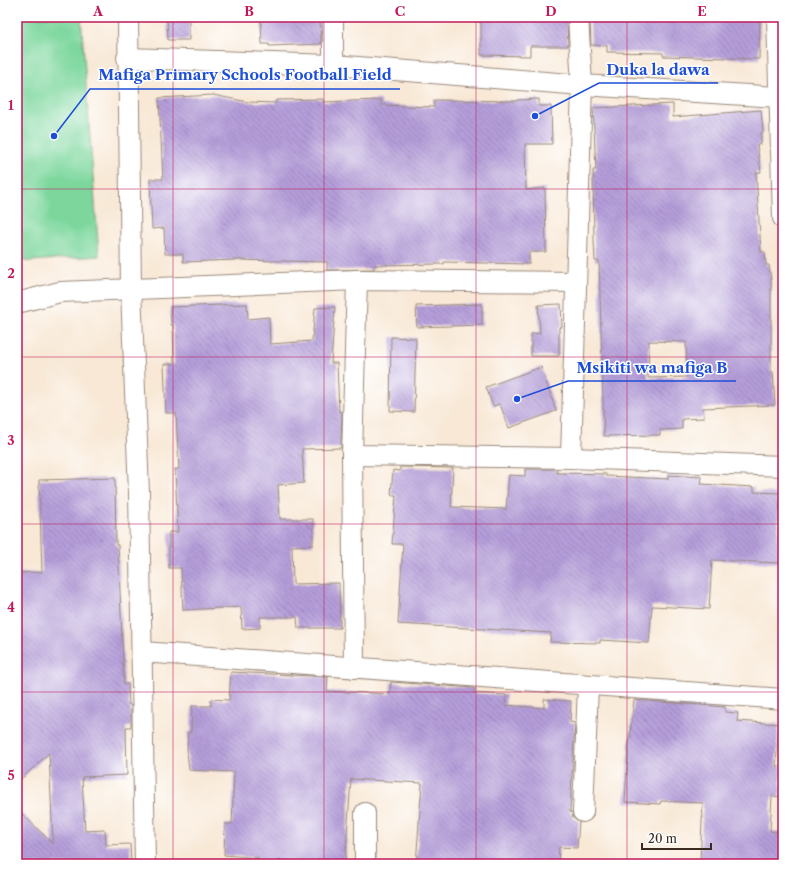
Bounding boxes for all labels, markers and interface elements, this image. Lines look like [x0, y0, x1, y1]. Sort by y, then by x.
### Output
text: A [92, 3, 104, 19]
text: B [244, 3, 254, 19]
text: C [395, 3, 405, 19]
text: D [545, 3, 557, 19]
text: E [697, 3, 707, 19]
callout: Duka la dawa [599, 56, 718, 83]
text: Duka la dawa [606, 60, 710, 79]
callout: Mafiga Primary Schools Football Field [90, 62, 400, 89]
text: Mafiga Primary Schools Football Field [98, 65, 392, 84]
text: 1 [8, 97, 14, 113]
text: 2 [7, 265, 15, 281]
callout: Msikiti wa mafiga B [568, 354, 736, 381]
text: Msikiti wa mafiga B [576, 358, 728, 377]
text: 3 [7, 432, 15, 448]
text: 4 [7, 599, 15, 615]
text: 5 [7, 767, 15, 783]
scale bar [642, 825, 711, 851]
text: 20 m [648, 831, 677, 846]

